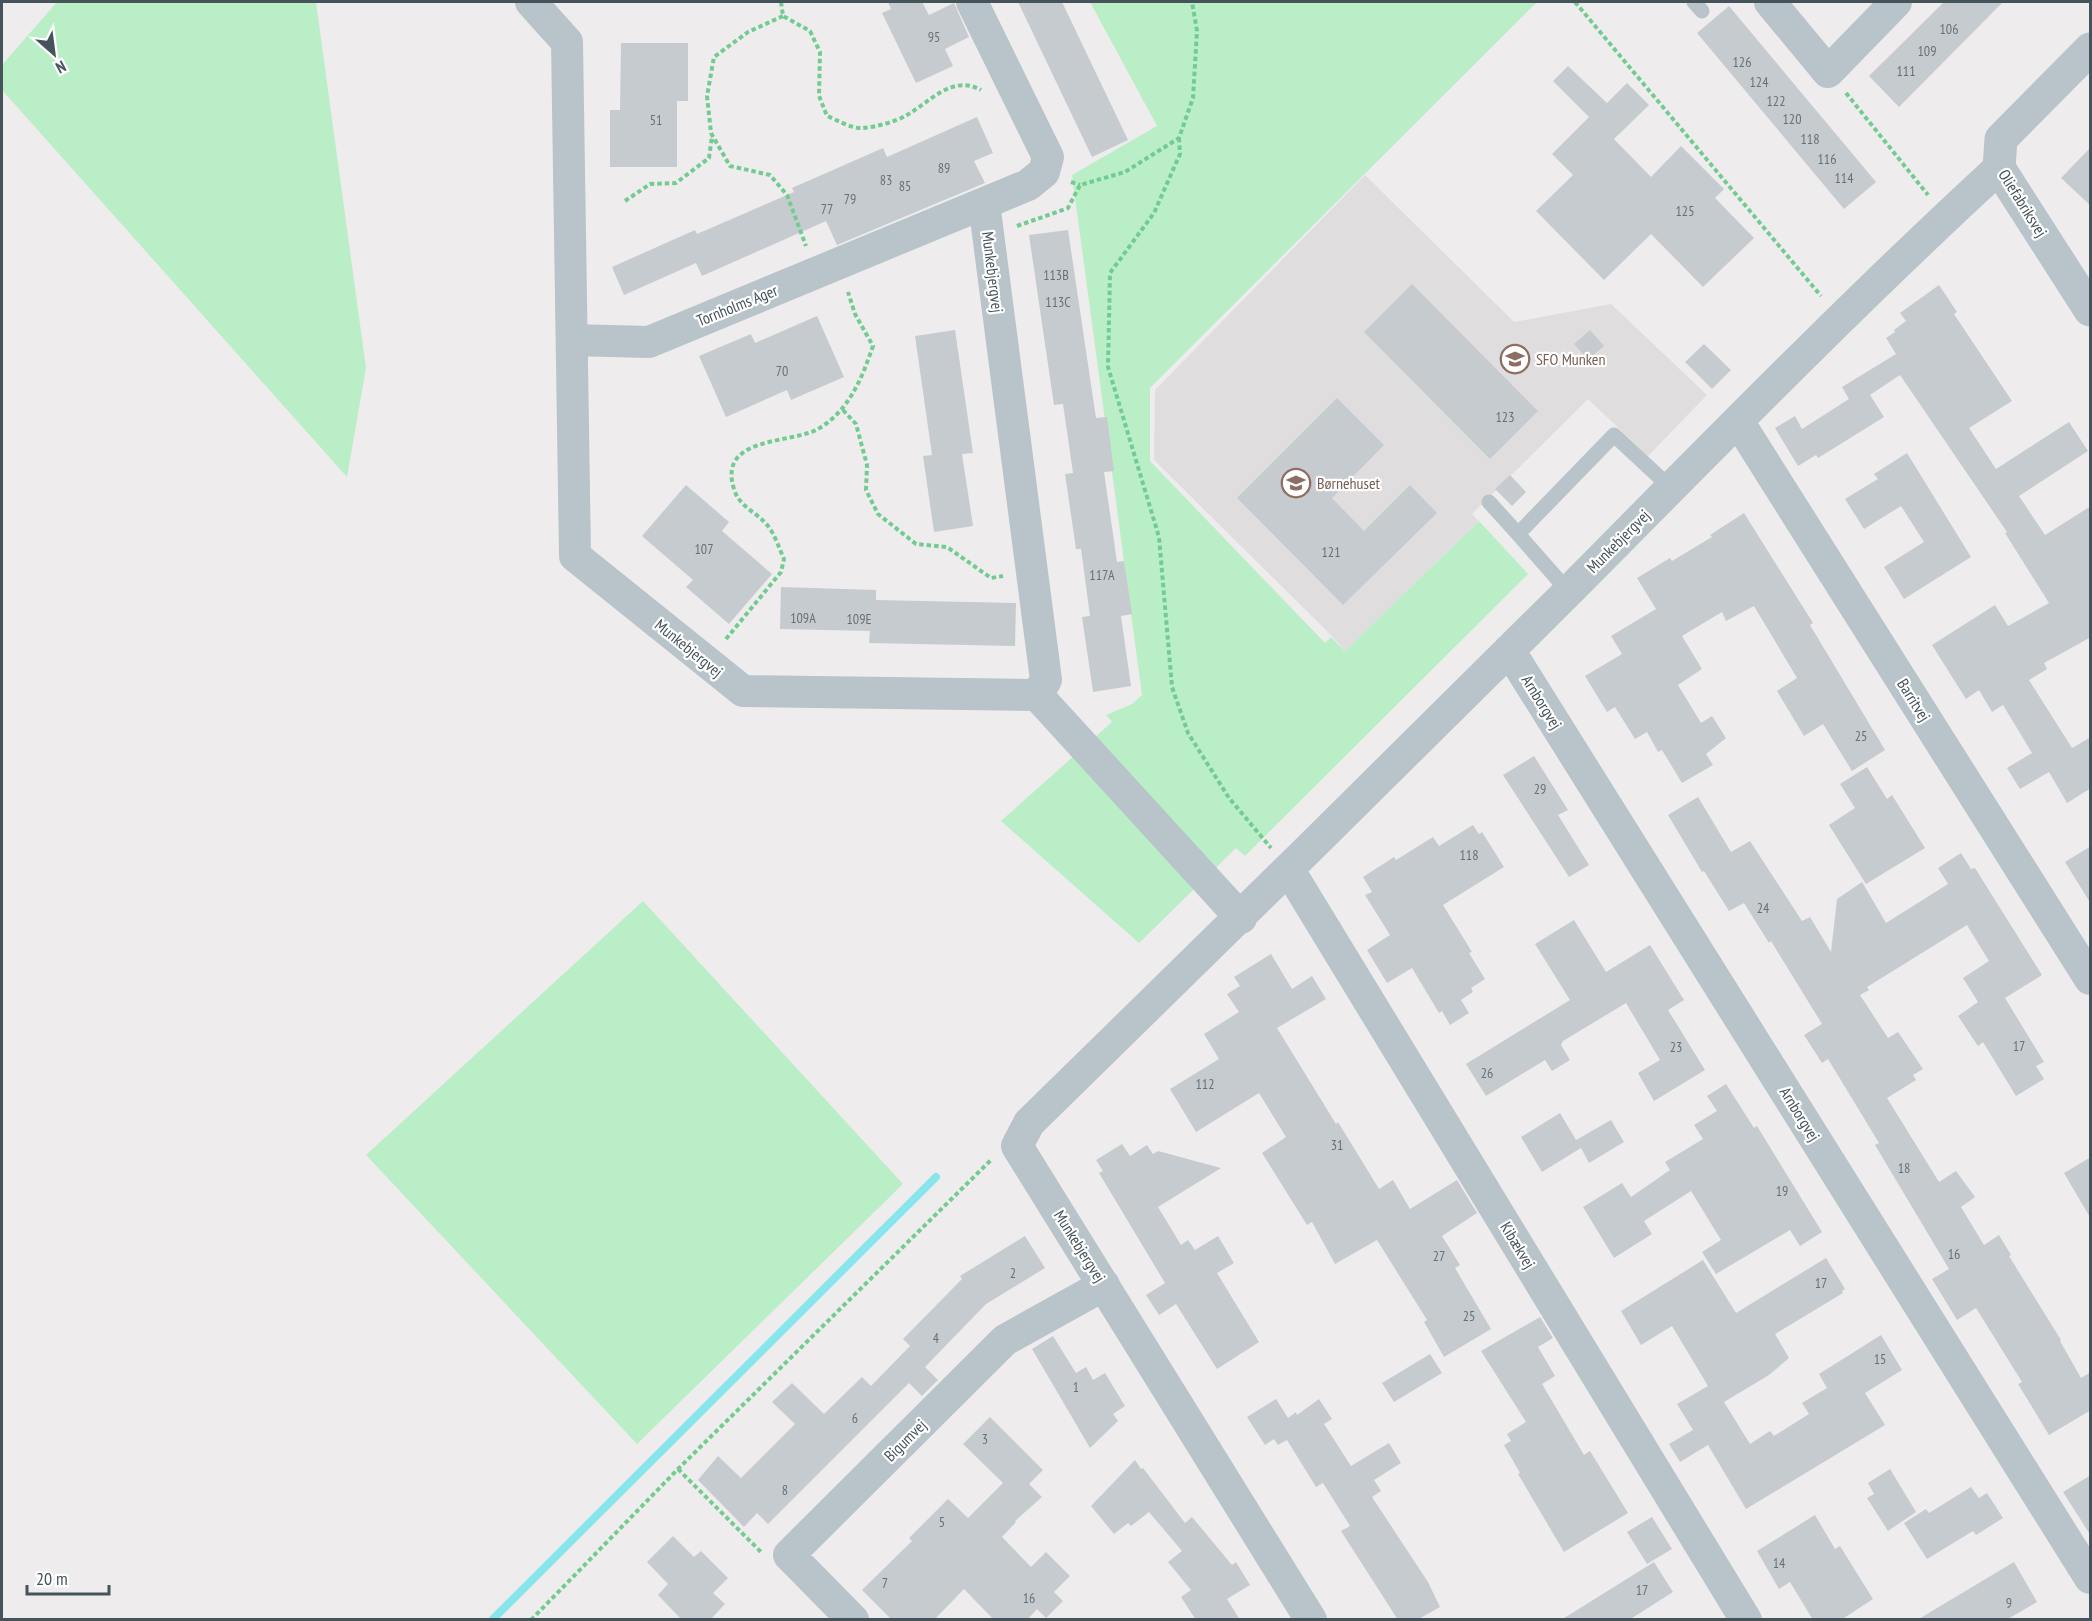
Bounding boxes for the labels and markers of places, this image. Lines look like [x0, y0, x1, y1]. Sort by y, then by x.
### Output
school or university icon: SFO Munken [1499, 343, 1531, 375]
place label: SFO Munken [1536, 349, 1605, 369]
school or university icon: Børnehuset [1280, 467, 1312, 499]
place label: Børnehuset [1317, 473, 1381, 493]

